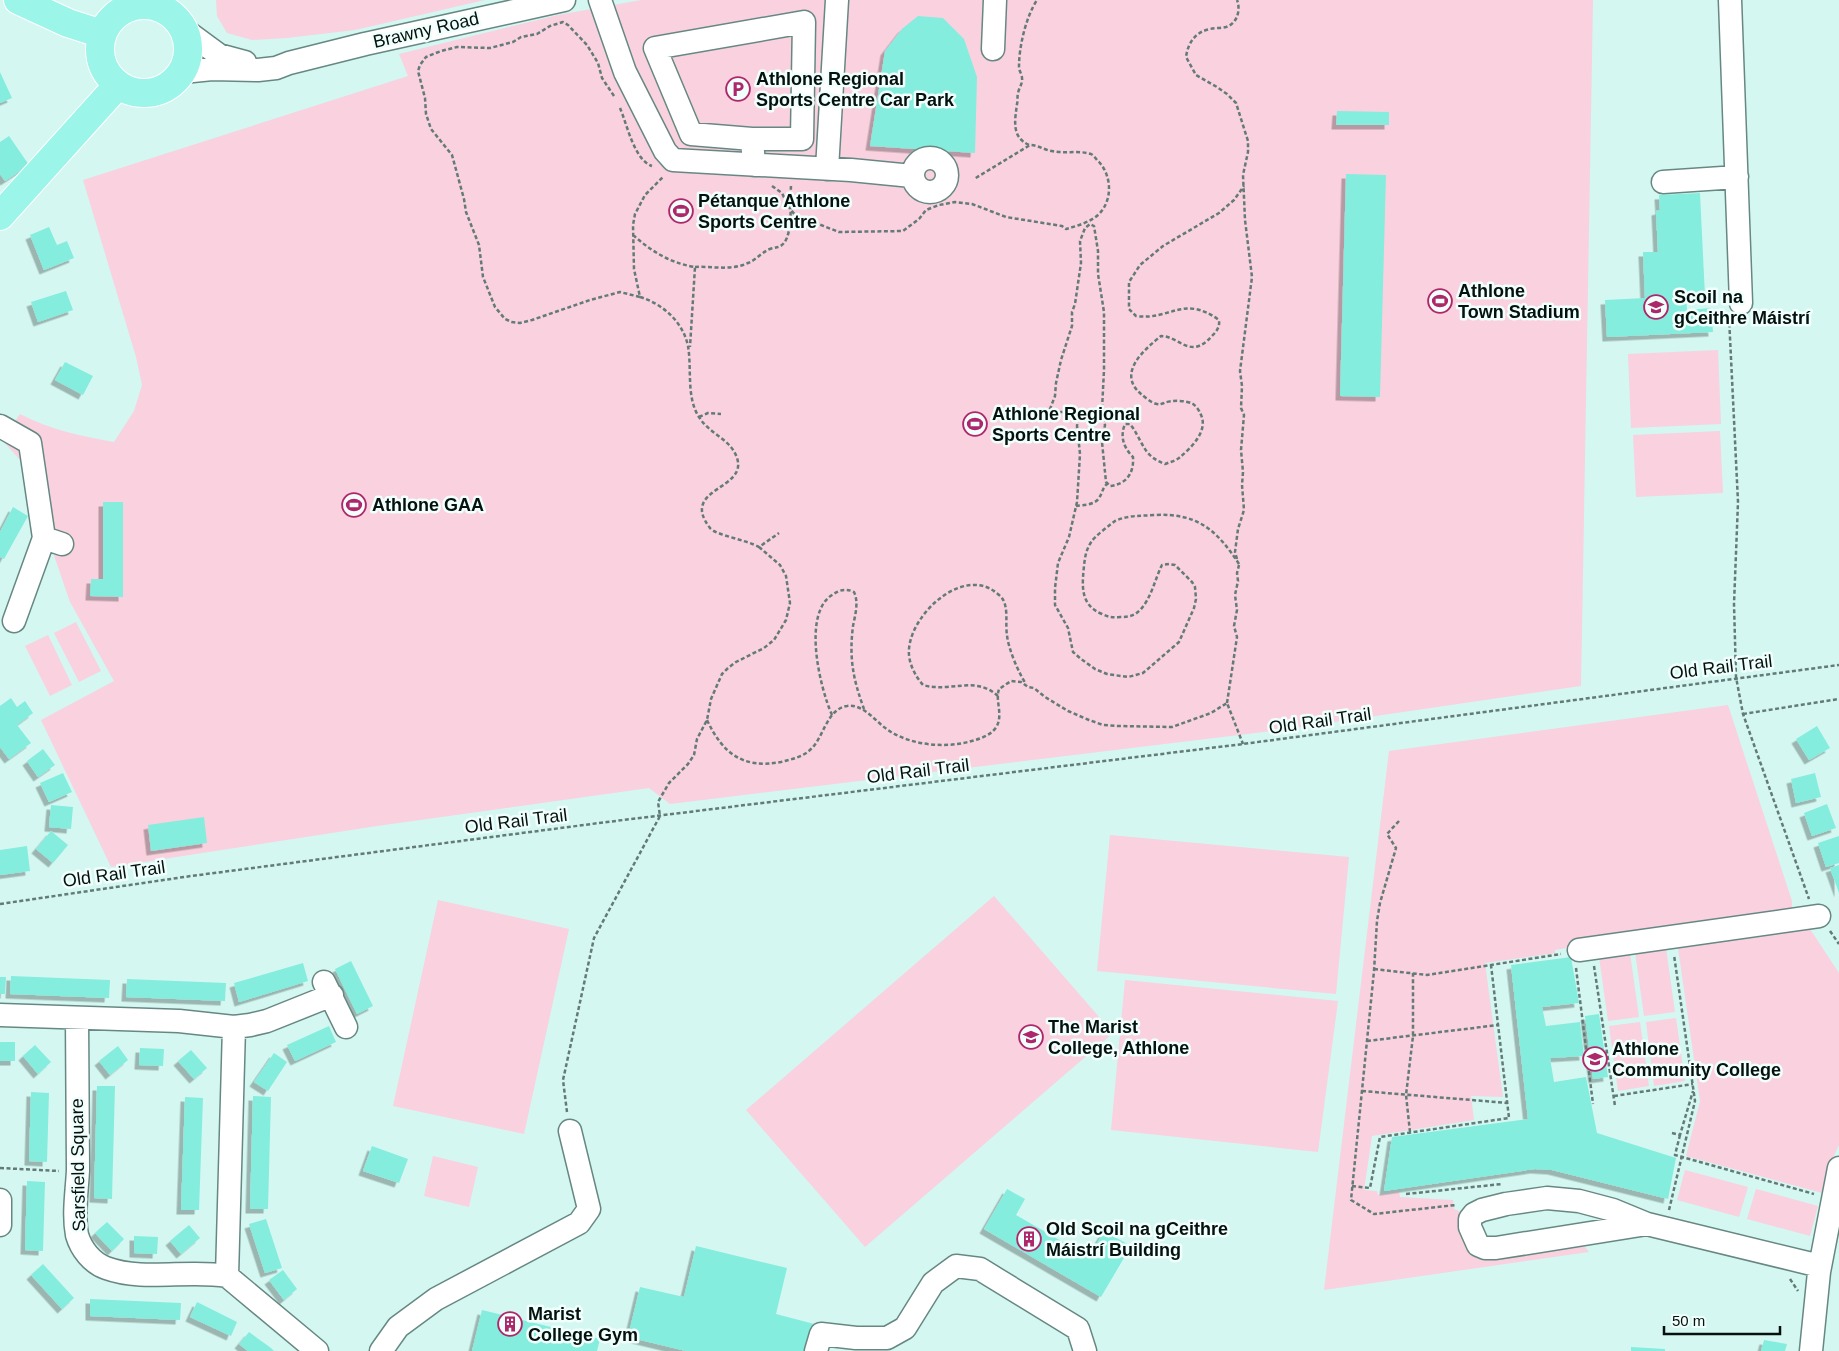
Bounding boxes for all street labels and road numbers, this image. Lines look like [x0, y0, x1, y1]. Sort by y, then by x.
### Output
street label: Brawny Road [371, 8, 481, 52]
street label: Old Rail Trail [1669, 651, 1773, 683]
street label: Old Rail Trail [1268, 704, 1372, 738]
street label: Old Rail Trail [866, 755, 970, 787]
street label: Old Rail Trail [464, 805, 568, 837]
street label: Old Rail Trail [62, 857, 166, 891]
street label: Sarsfield Square [67, 1098, 89, 1232]

